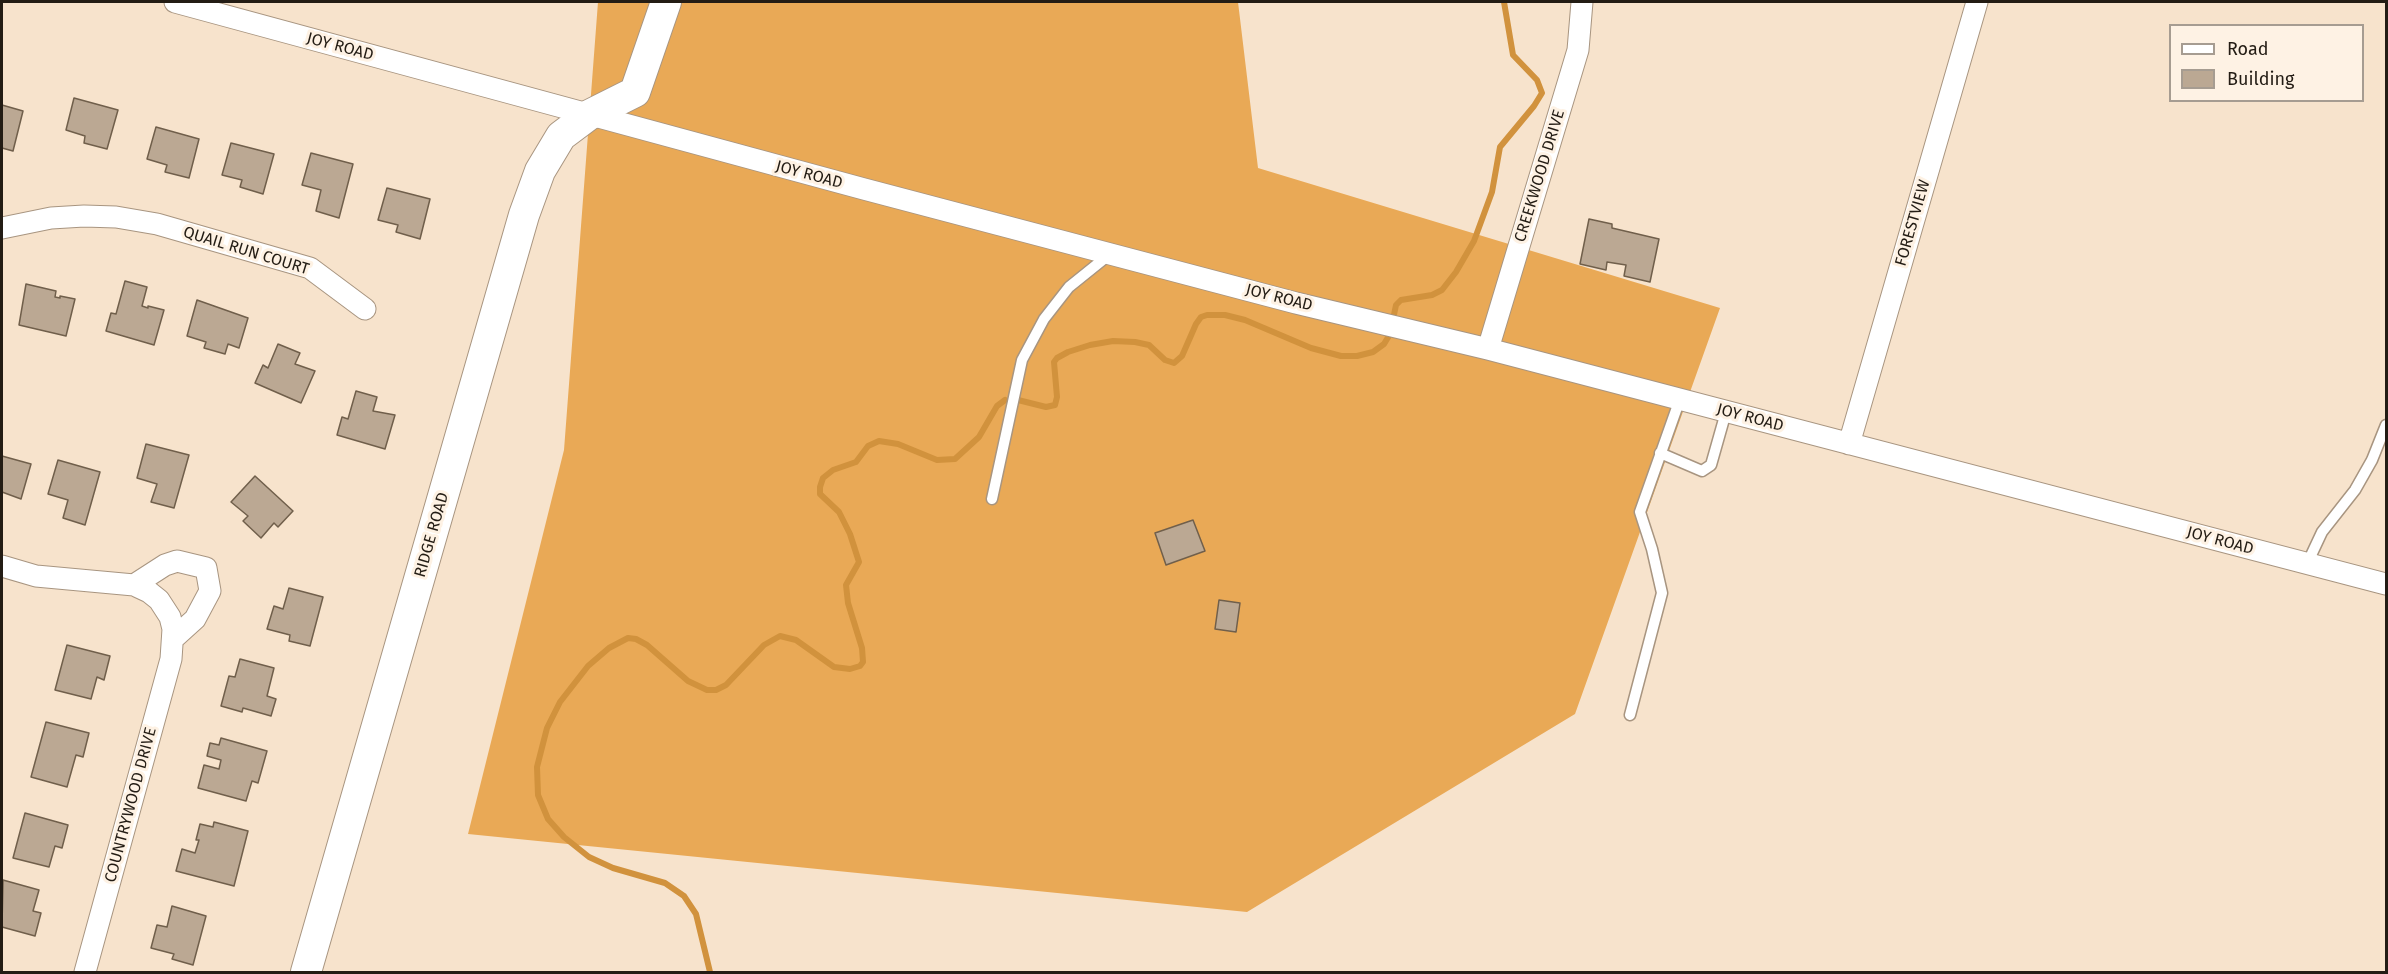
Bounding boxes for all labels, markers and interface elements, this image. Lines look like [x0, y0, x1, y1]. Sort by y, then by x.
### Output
legend [2169, 24, 2364, 102]
street label: JOY ROAD [304, 29, 376, 65]
text: Road [2227, 38, 2269, 60]
text: Building [2227, 68, 2294, 90]
street label: CREEKWOOD DRIVE [1511, 108, 1569, 244]
street label: JOY ROAD [773, 157, 845, 193]
street label: FORESTVIEW [1892, 178, 1934, 268]
street label: QUAIL RUN COURT [181, 223, 311, 279]
street label: JOY ROAD [1243, 280, 1315, 316]
street label: JOY ROAD [1714, 400, 1786, 436]
street label: RIDGE ROAD [411, 490, 453, 580]
street label: JOY ROAD [2184, 523, 2256, 559]
street label: COUNTRYWOOD DRIVE [101, 725, 161, 885]

